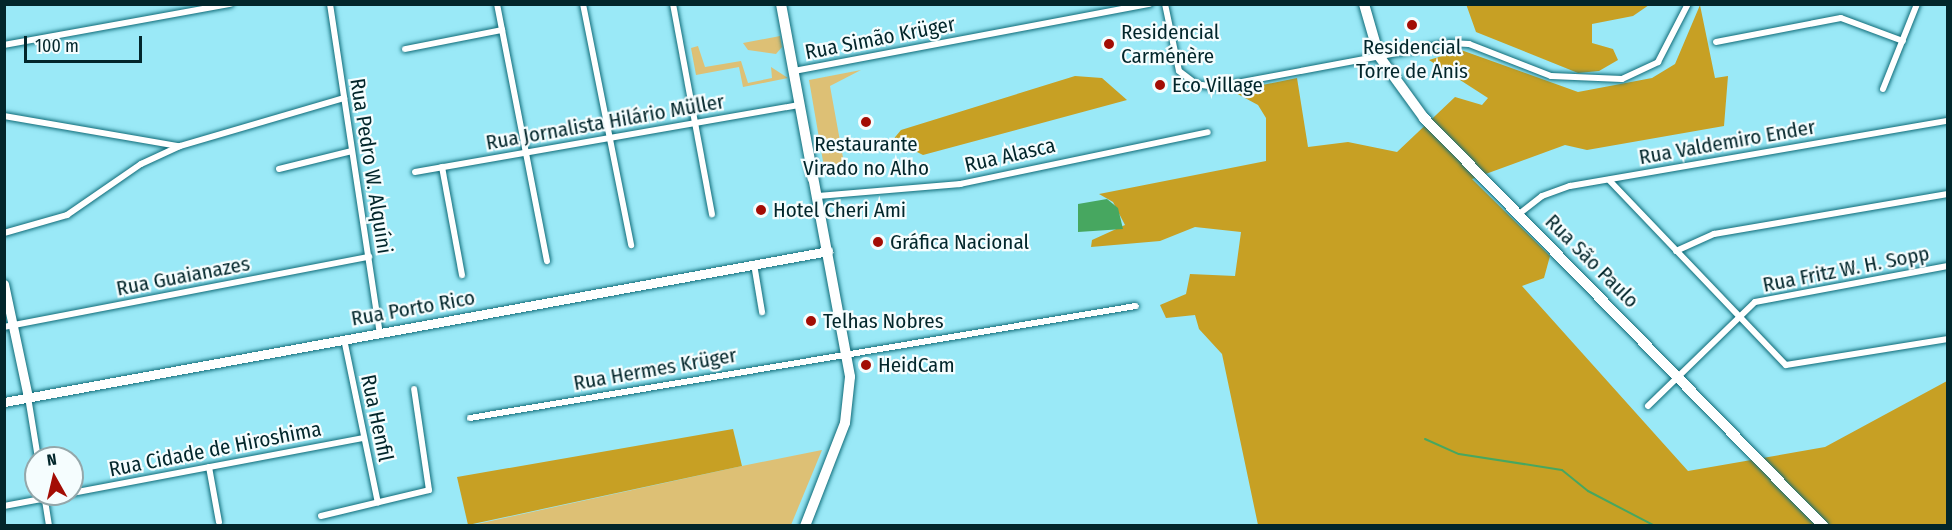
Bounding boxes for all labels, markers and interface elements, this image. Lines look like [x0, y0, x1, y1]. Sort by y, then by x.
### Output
street label: Rua Simão Krüger [803, 11, 957, 65]
marker: Residencial Torre de Anis [1405, 18, 1419, 32]
place label: Residencial Carménère [1121, 19, 1219, 69]
scale bar [27, 24, 146, 62]
place label: Residencial Torre de Anis [1356, 34, 1468, 84]
text: 100 m [35, 35, 79, 57]
marker: Residencial Carménère [1102, 37, 1116, 51]
place label: Eco Village [1172, 72, 1263, 98]
street label: Rua Pedro W. Alquíni [345, 77, 397, 255]
marker: Eco Village [1153, 78, 1167, 92]
street label: Rua Jornalista Hilário Müller [484, 89, 726, 155]
street label: Rua Valdemiro Ender [1637, 114, 1817, 170]
marker: Restaurante Virado no Alho [859, 115, 873, 129]
place label: Restaurante Virado no Alho [803, 131, 929, 181]
street label: Rua Alasca [962, 132, 1058, 178]
place label: Hotel Cheri Ami [773, 197, 906, 223]
marker: Hotel Cheri Ami [754, 203, 768, 217]
street label: Rua São Paulo [1540, 209, 1644, 313]
place label: Gráfica Nacional [890, 229, 1029, 255]
marker: Gráfica Nacional [871, 235, 885, 249]
street label: Rua Fritz W. H. Sopp [1761, 240, 1931, 298]
street label: Rua Guaianazes [114, 251, 252, 301]
street label: Rua Porto Rico [349, 285, 477, 331]
place label: Telhas Nobres [823, 308, 944, 334]
marker: Telhas Nobres [804, 314, 818, 328]
street label: Rua Hermes Krüger [571, 342, 739, 396]
place label: HeidCam [878, 352, 955, 378]
marker: HeidCam [859, 358, 873, 372]
street label: Rua Henfil [355, 372, 399, 464]
street label: Rua Cidade de Hiroshima [107, 416, 323, 482]
north arrow [24, 446, 84, 506]
text: N [46, 450, 58, 470]

